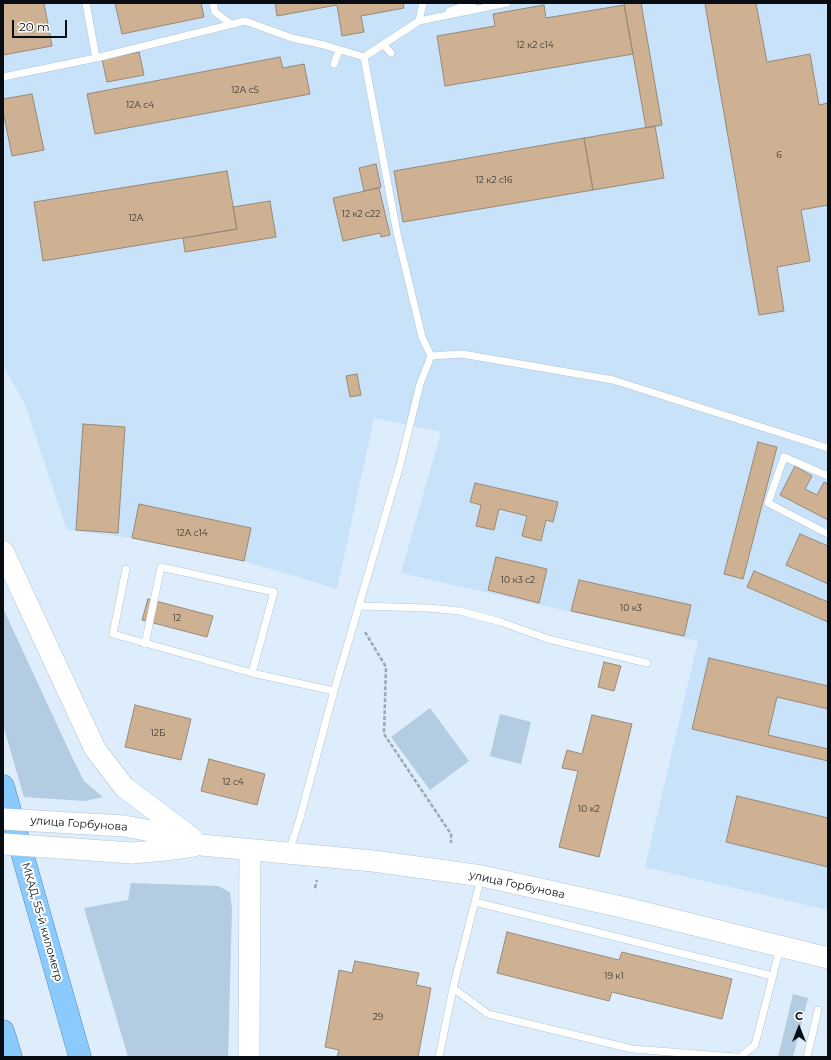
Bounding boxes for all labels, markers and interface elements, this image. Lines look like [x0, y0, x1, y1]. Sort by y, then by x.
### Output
scale bar [14, 12, 69, 38]
text: 20 m [19, 19, 50, 34]
house number: 12 к2 с14 [516, 40, 554, 50]
house number: 12А с5 [231, 85, 259, 95]
house number: 12А с4 [126, 100, 154, 110]
house number: 6 [776, 150, 782, 160]
house number: 12 к2 с16 [476, 175, 512, 185]
house number: 12 к2 с22 [342, 209, 380, 219]
house number: 12А [128, 213, 144, 223]
house number: 12А с14 [176, 528, 208, 538]
house number: 10 к3 с2 [501, 575, 535, 585]
house number: 10 к3 [620, 603, 642, 613]
house number: 12 [173, 613, 181, 623]
house number: 12Б [151, 728, 165, 738]
house number: 12 с4 [222, 777, 244, 787]
house number: 10 к2 [578, 804, 600, 814]
street label: улица Горбунова [30, 814, 128, 834]
street label: МКАД, 55-й километр [19, 861, 65, 983]
street label: улица Горбунова [468, 868, 566, 902]
house number: 19 к1 [604, 971, 624, 981]
north arrow [779, 1008, 819, 1048]
text: С [795, 1009, 803, 1023]
house number: 29 [373, 1012, 383, 1022]

